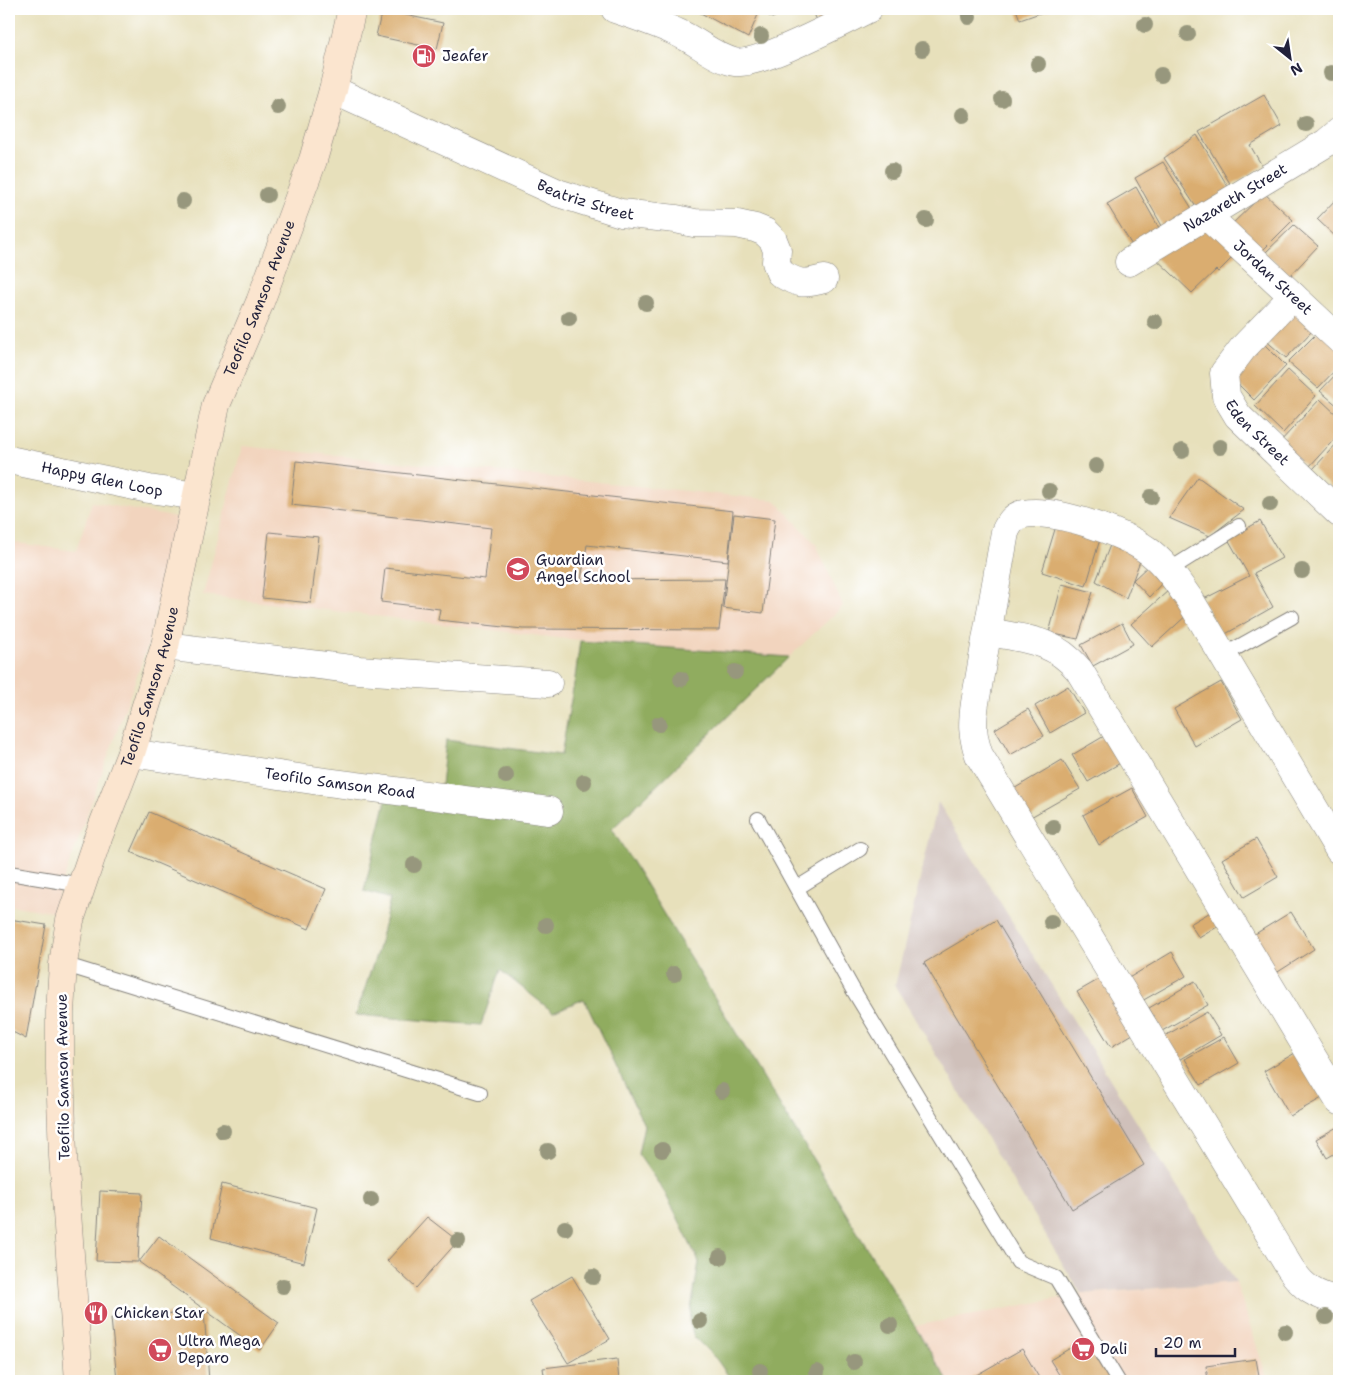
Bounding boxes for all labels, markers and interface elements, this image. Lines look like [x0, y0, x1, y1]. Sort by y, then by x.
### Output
north arrow [1266, 32, 1316, 82]
fuel station icon: Jeafer [411, 43, 437, 69]
place label: Jeafer [442, 46, 489, 66]
text: N [1287, 59, 1306, 80]
street label: Nazareth Street [1180, 159, 1291, 237]
street label: Beatriz Street [534, 175, 635, 224]
street label: Teofilo Samson Avenue [219, 217, 300, 380]
street label: Jordan Street [1229, 235, 1317, 319]
street label: Eden Street [1220, 396, 1294, 470]
street label: Happy Glen Loop [39, 457, 164, 501]
place label: Guardian Angel School [536, 550, 631, 587]
school or university icon: Guardian Angel School [505, 556, 531, 582]
street label: Teofilo Samson Avenue [116, 605, 183, 770]
street label: Teofilo Samson Road [263, 763, 417, 804]
street label: Teofilo Samson Avenue [52, 993, 74, 1161]
restaurant icon: Chicken Star [83, 1300, 109, 1326]
place label: Chicken Star [114, 1303, 205, 1323]
scale bar [1156, 1325, 1234, 1357]
place label: Ultra Mega Deparo [178, 1331, 261, 1368]
text: 20 m [1163, 1333, 1202, 1353]
supermarket icon: Dali [1070, 1336, 1096, 1362]
supermarket icon: Ultra Mega Deparo [147, 1337, 173, 1363]
place label: Dali [1100, 1339, 1128, 1359]

